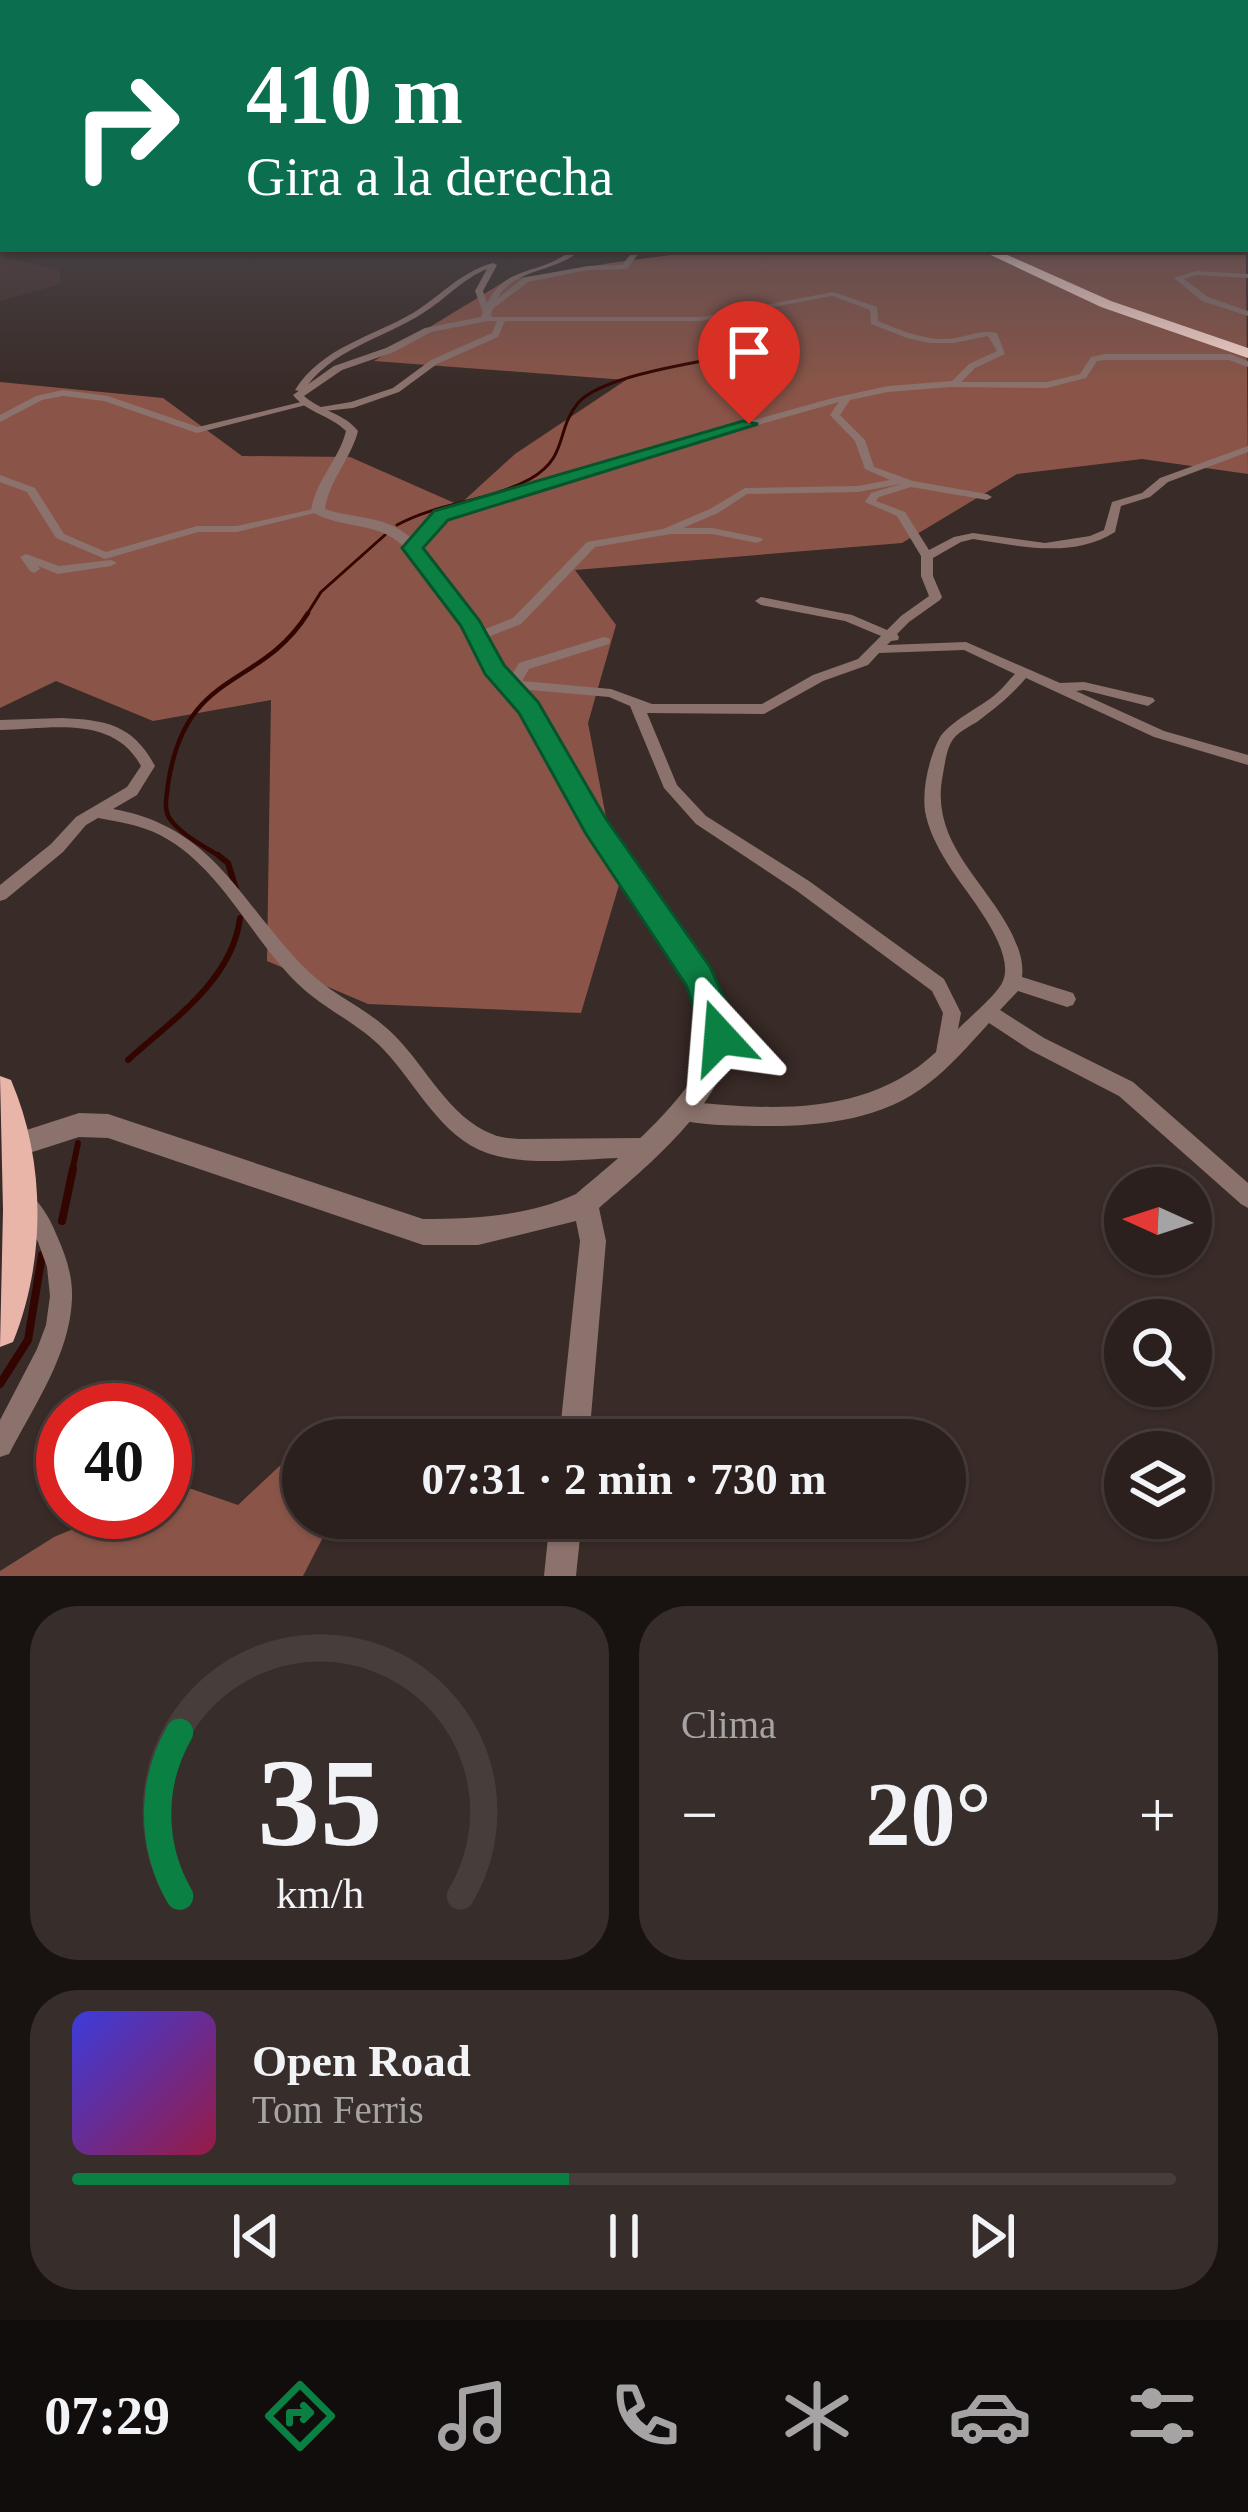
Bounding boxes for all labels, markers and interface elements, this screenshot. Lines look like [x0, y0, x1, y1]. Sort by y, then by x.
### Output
icon: right [48, 48, 204, 204]
text: 410 m [246, 48, 463, 141]
text: Gira a la derecha [246, 147, 613, 207]
pin [698, 301, 800, 424]
icon: arrive [716, 319, 782, 385]
position arrow [657, 974, 783, 1100]
north arrow [1104, 1167, 1212, 1275]
map controls [1104, 1167, 1212, 1539]
button: search [1104, 1299, 1212, 1407]
speed limit sign: 40 [36, 1383, 192, 1539]
button: layers [1104, 1431, 1212, 1539]
text: 07:31 · 2 min · 730 m [422, 1454, 827, 1504]
text: Clima [681, 1703, 776, 1746]
text: 35 [257, 1734, 382, 1872]
text: 20° [866, 1765, 992, 1864]
text: − [681, 1778, 718, 1851]
text: + [1139, 1778, 1176, 1851]
text: km/h [275, 1870, 364, 1917]
text: Open Road [252, 2036, 471, 2086]
text: Tom Ferris [252, 2088, 424, 2131]
icon: previous [223, 2203, 289, 2269]
icon: pause [591, 2203, 657, 2269]
icon: next [959, 2203, 1025, 2269]
icon: directions [258, 2374, 342, 2458]
icon: music [431, 2374, 515, 2458]
icon: phone [603, 2374, 687, 2458]
icon: climate [775, 2374, 859, 2458]
icon: car [948, 2374, 1032, 2458]
icon: filters [1120, 2374, 1204, 2458]
text: 07:29 [44, 2386, 170, 2446]

